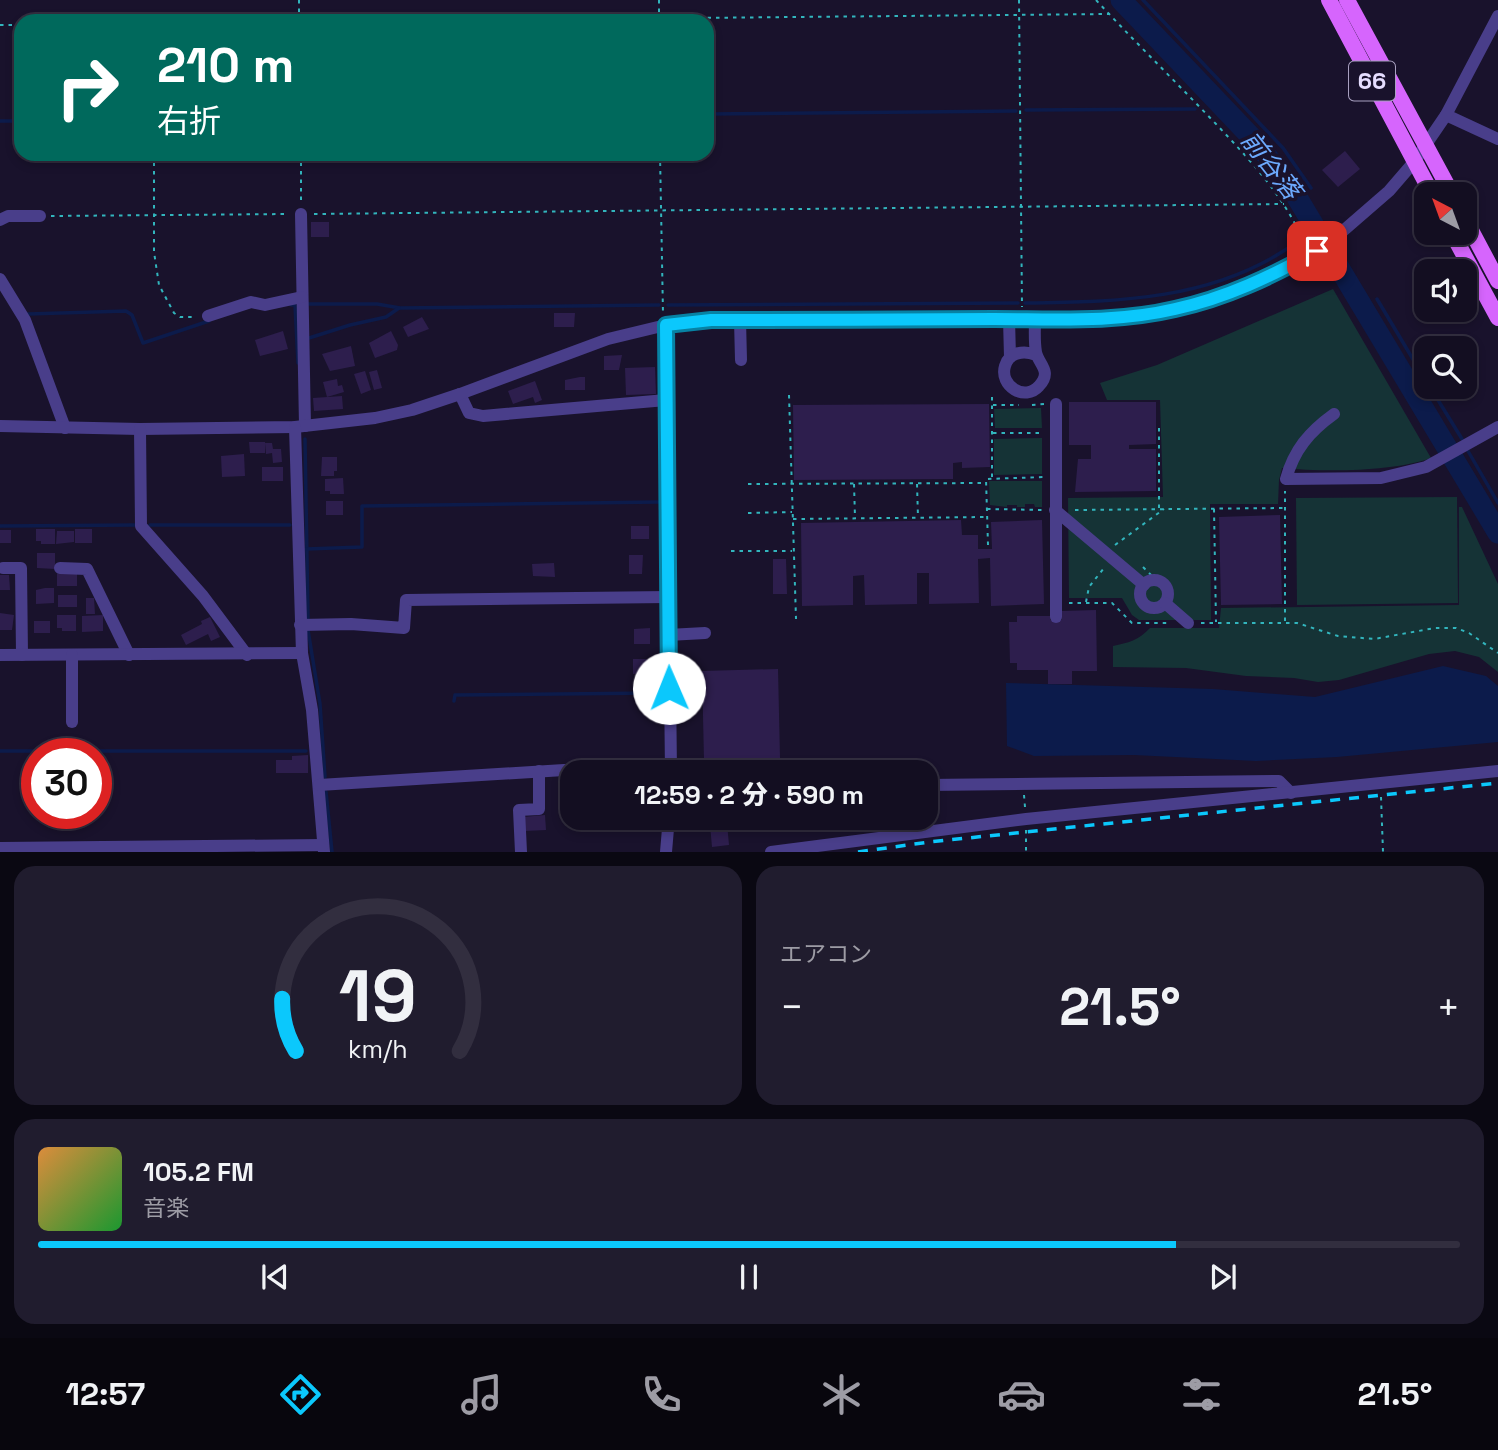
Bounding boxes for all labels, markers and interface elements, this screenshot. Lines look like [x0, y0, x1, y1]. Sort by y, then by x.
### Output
text: 210 m [157, 34, 294, 96]
icon: right [42, 42, 133, 133]
road number: 66 [1349, 61, 1395, 100]
text: 右折 [157, 101, 221, 141]
water label: 前谷落 [1234, 124, 1311, 209]
north arrow [1414, 182, 1477, 245]
map controls [1414, 182, 1477, 399]
pin [1287, 221, 1347, 281]
icon: arrive [1298, 232, 1336, 270]
button: sound [1414, 259, 1477, 322]
button: search [1414, 336, 1477, 399]
position arrow [632, 651, 706, 725]
speed limit sign: 30 [21, 738, 112, 829]
text: 12:59 · 2 分 · 590 m [634, 778, 864, 812]
text: エアコン [780, 939, 872, 969]
text: 19 [339, 950, 417, 1043]
text: 21.5° [1059, 974, 1181, 1040]
text: − [780, 983, 804, 1031]
text: + [1436, 983, 1460, 1031]
text: km/h [348, 1033, 408, 1065]
text: 105.2 FM [143, 1155, 254, 1189]
text: 音楽 [143, 1193, 189, 1223]
icon: previous [256, 1258, 294, 1296]
icon: pause [730, 1258, 768, 1296]
icon: next [1204, 1258, 1242, 1296]
icon: directions [276, 1370, 325, 1419]
icon: music [457, 1370, 506, 1419]
icon: phone [637, 1370, 686, 1419]
icon: climate [817, 1370, 866, 1419]
icon: car [997, 1370, 1046, 1419]
icon: filters [1177, 1370, 1226, 1419]
text: 12:57 [66, 1374, 145, 1414]
text: 21.5° [1357, 1374, 1432, 1414]

